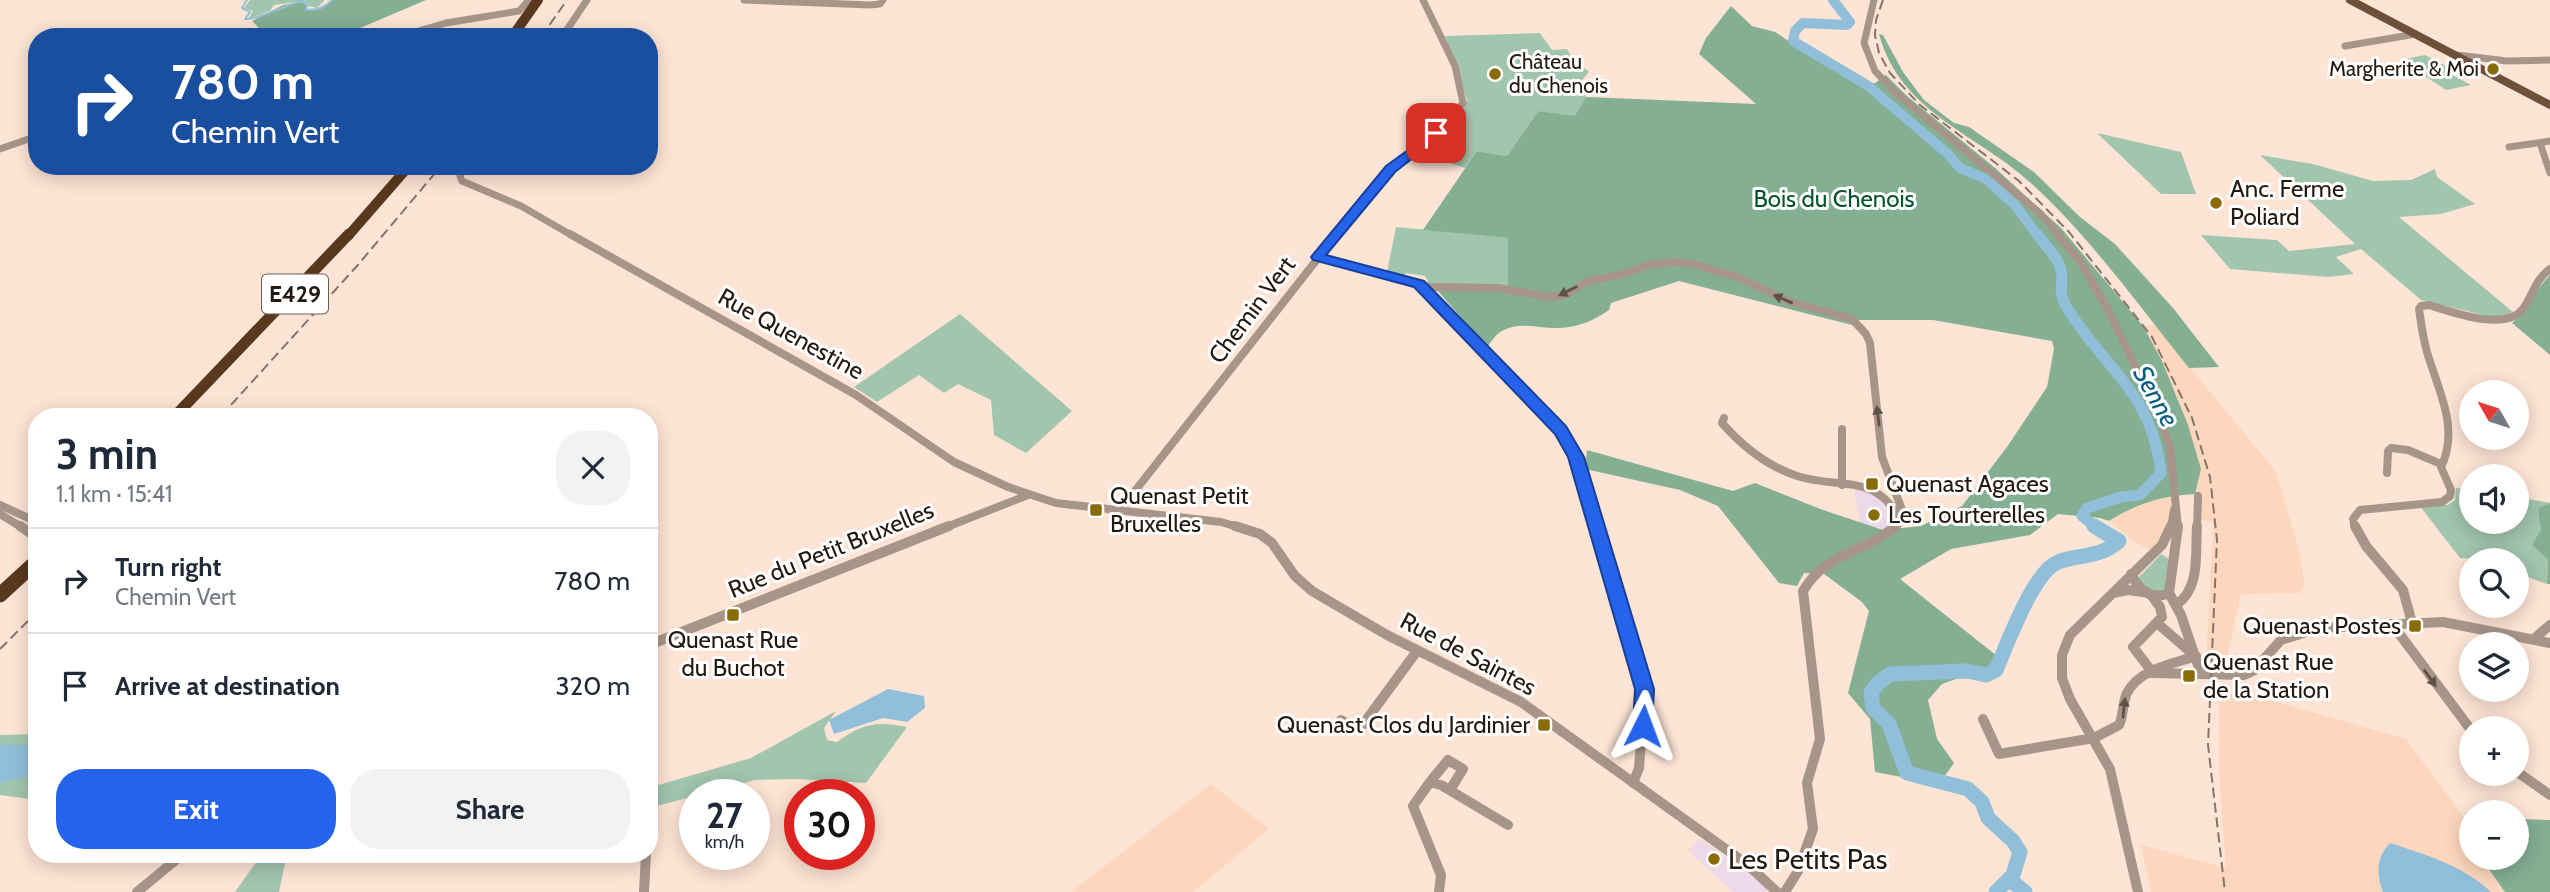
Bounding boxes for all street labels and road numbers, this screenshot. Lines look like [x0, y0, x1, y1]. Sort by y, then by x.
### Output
street label: Chemin Vert [1202, 251, 1301, 369]
road number: E429 [262, 274, 328, 314]
street label: Rue Quenestine [713, 282, 869, 386]
street label: Rue du Petit Bruxelles [724, 495, 938, 604]
street label: Rue de Saintes [1395, 606, 1541, 701]

